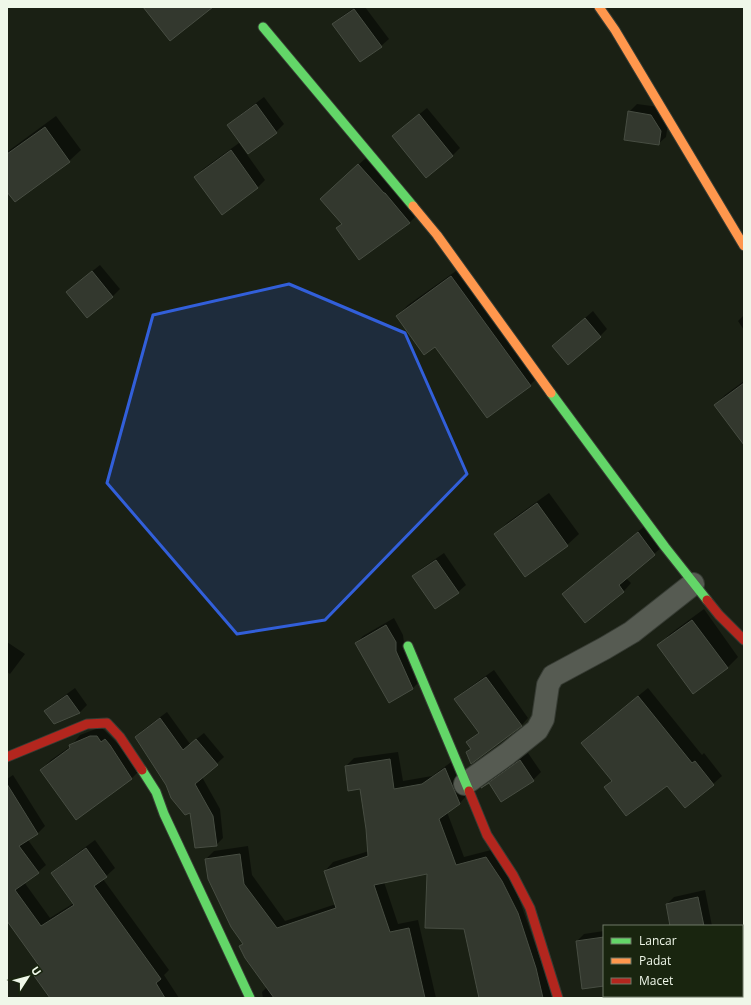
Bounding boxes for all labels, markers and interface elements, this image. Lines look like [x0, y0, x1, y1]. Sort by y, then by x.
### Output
legend [603, 925, 743, 997]
text: Lancar [639, 932, 677, 949]
text: Padat [639, 952, 671, 969]
north arrow [8, 957, 48, 997]
text: U [28, 963, 45, 979]
text: Macet [639, 972, 673, 989]

